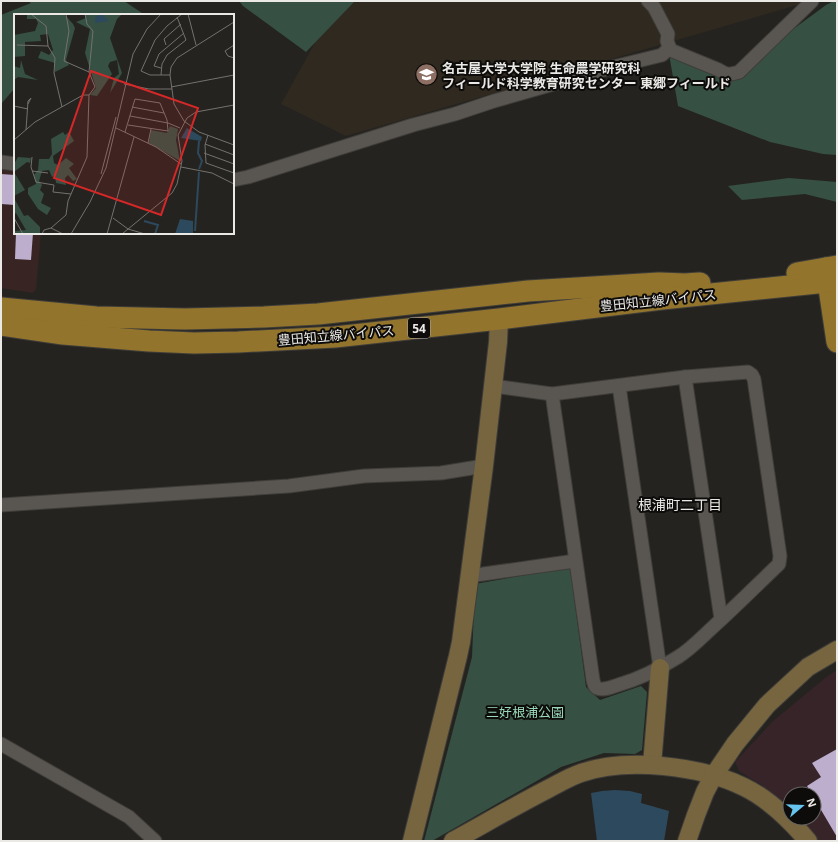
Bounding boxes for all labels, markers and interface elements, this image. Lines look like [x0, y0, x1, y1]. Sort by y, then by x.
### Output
inset map [14, 14, 234, 234]
place label: 名古屋大学大学院 生命農学研究科 フィールド科学教育研究センター 東郷フィールド [442, 59, 731, 92]
school or university icon: 名古屋大学大学院 生命農学研究科 フィールド科学教育研究センター 東郷フィールド [414, 62, 440, 88]
street label: 豊田知立線バイパス [599, 285, 717, 315]
road number: 54 [408, 318, 430, 338]
street label: 豊田知立線バイパス [277, 321, 395, 349]
district label: 根浦町二丁目 [638, 495, 722, 514]
park label: 三好根浦公園 [486, 703, 564, 721]
north arrow [782, 786, 822, 826]
text: N [803, 796, 820, 809]

